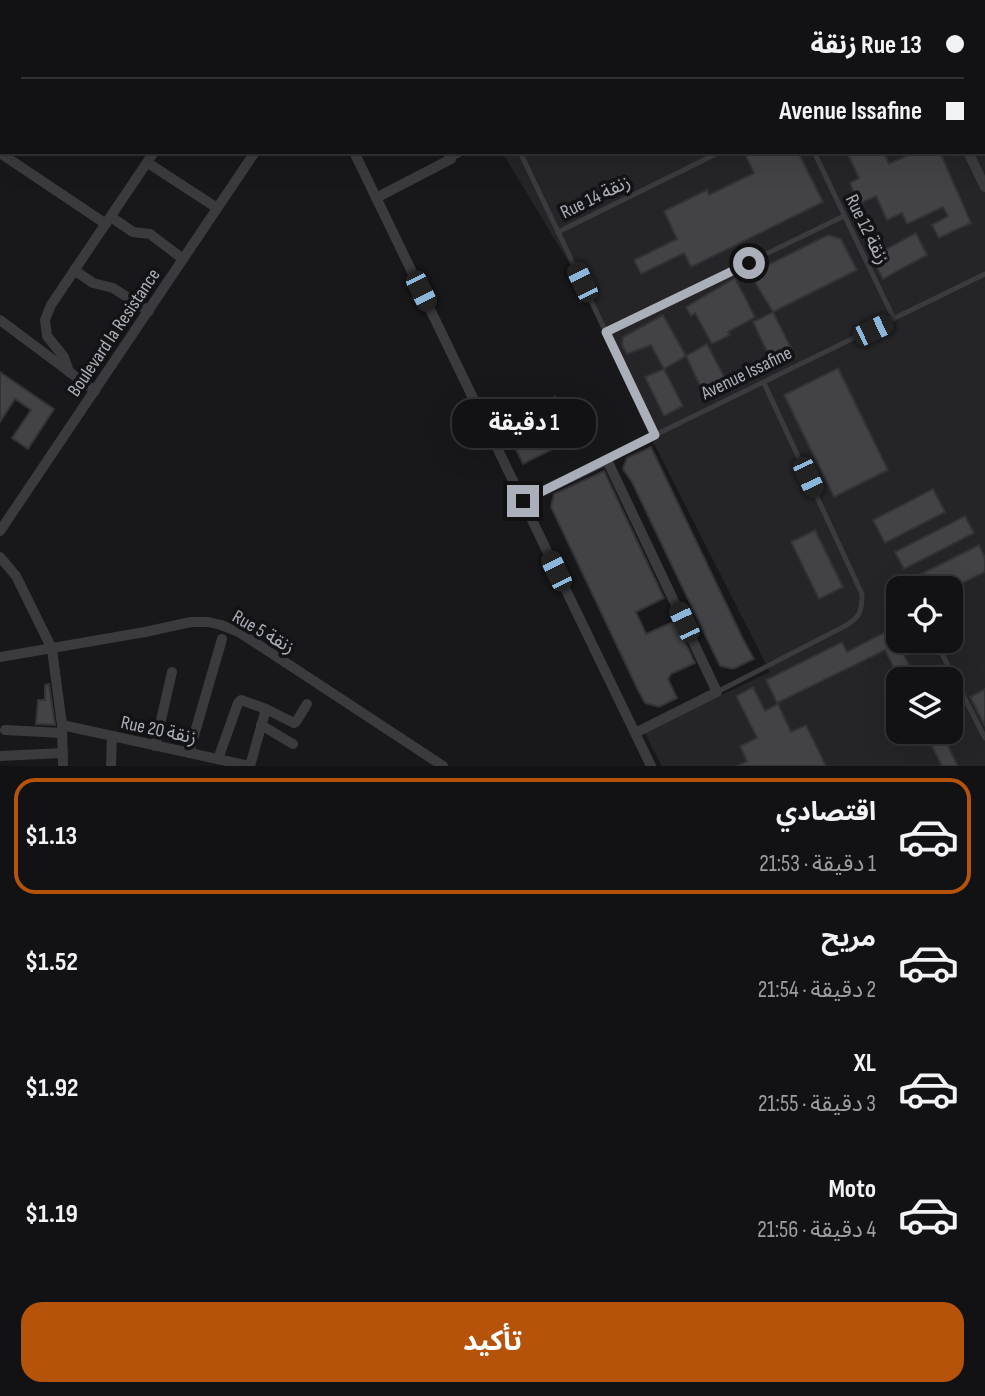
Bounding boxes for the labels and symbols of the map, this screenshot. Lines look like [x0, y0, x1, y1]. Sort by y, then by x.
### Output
street label: Rue 14 زنقة [557, 171, 634, 224]
street label: Rue 12 زنقة [840, 191, 893, 269]
route start [733, 247, 765, 279]
car [564, 259, 601, 305]
street label: Boulevard la Resistance [63, 265, 166, 401]
car [403, 268, 440, 314]
car [850, 311, 897, 349]
street label: Avenue Issafine [697, 342, 796, 406]
callout: 1 دقيقة [451, 400, 595, 448]
car [790, 454, 827, 500]
route end [507, 485, 539, 517]
car [538, 548, 575, 594]
car [666, 599, 703, 645]
street label: Rue 5 زنقة [228, 605, 299, 659]
street label: Rue 20 زنقة [119, 711, 199, 750]

